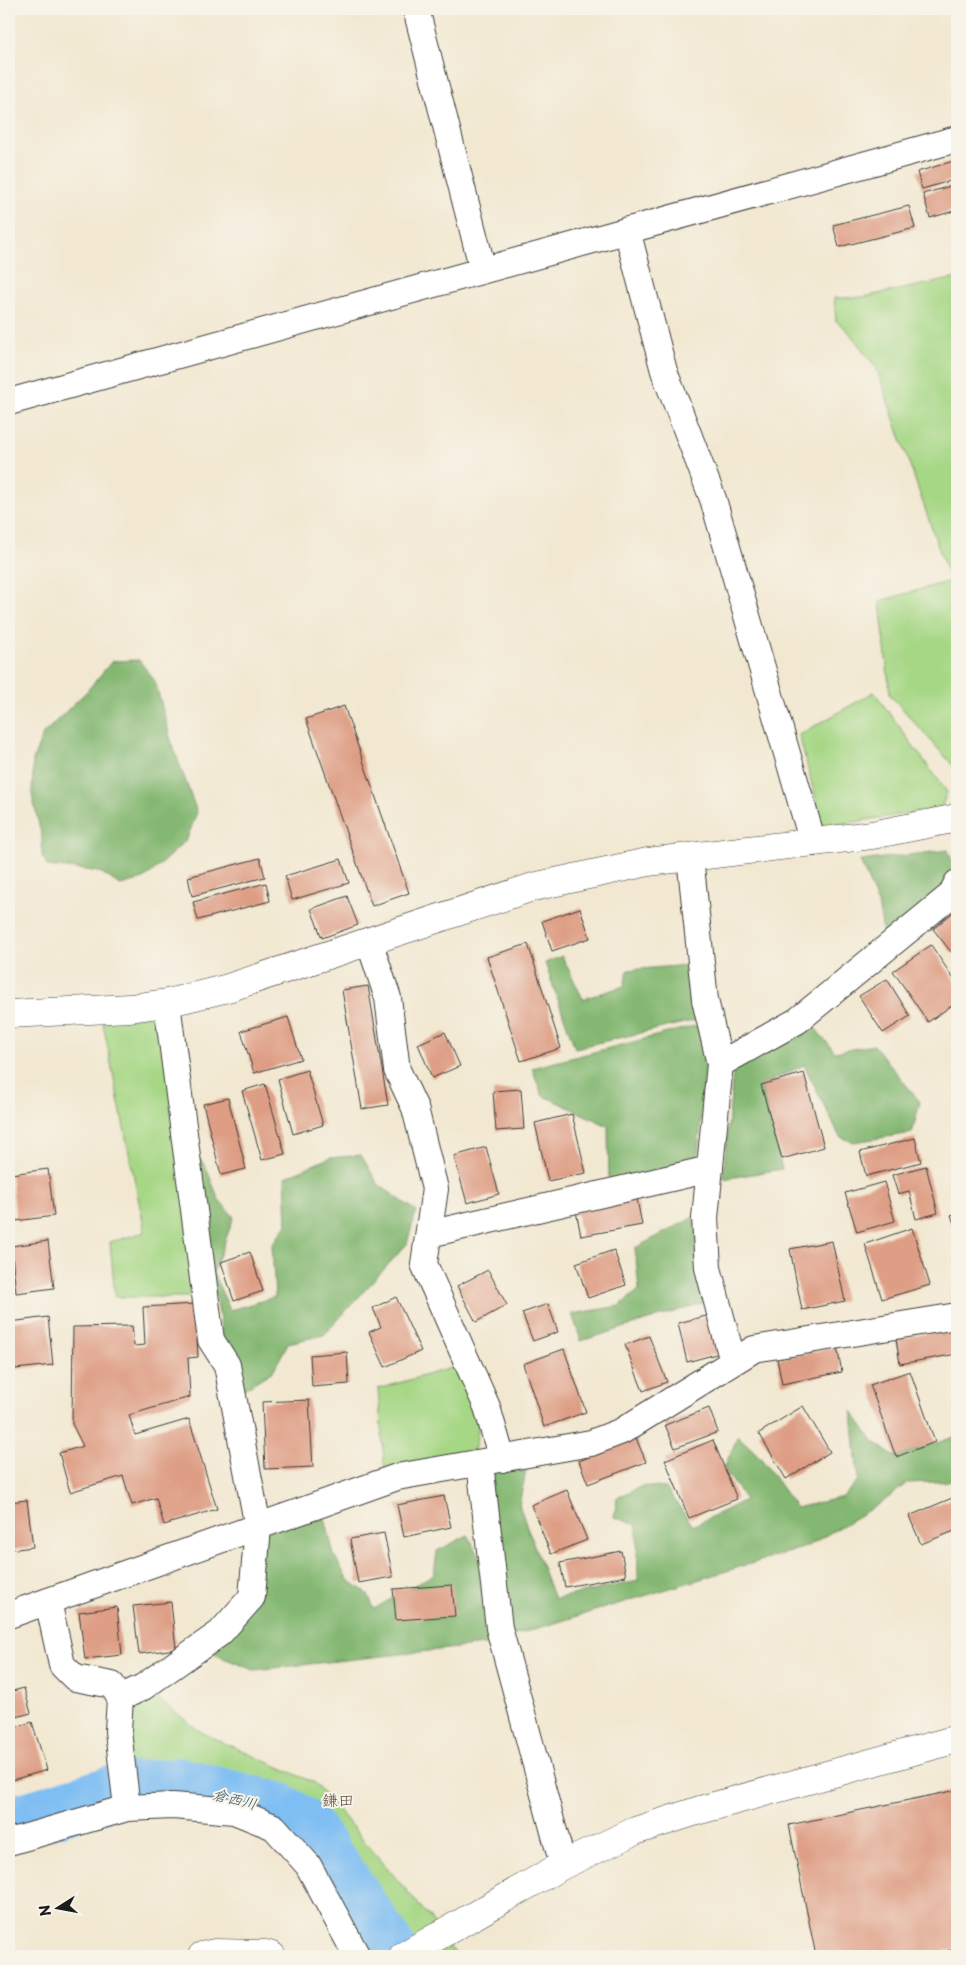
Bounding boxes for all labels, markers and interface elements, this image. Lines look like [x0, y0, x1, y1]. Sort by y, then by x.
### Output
water label: 倉西川 [210, 1781, 260, 1815]
district label: 鎌田 [322, 1787, 354, 1811]
north arrow [32, 1882, 82, 1932]
text: N [33, 1903, 56, 1918]

